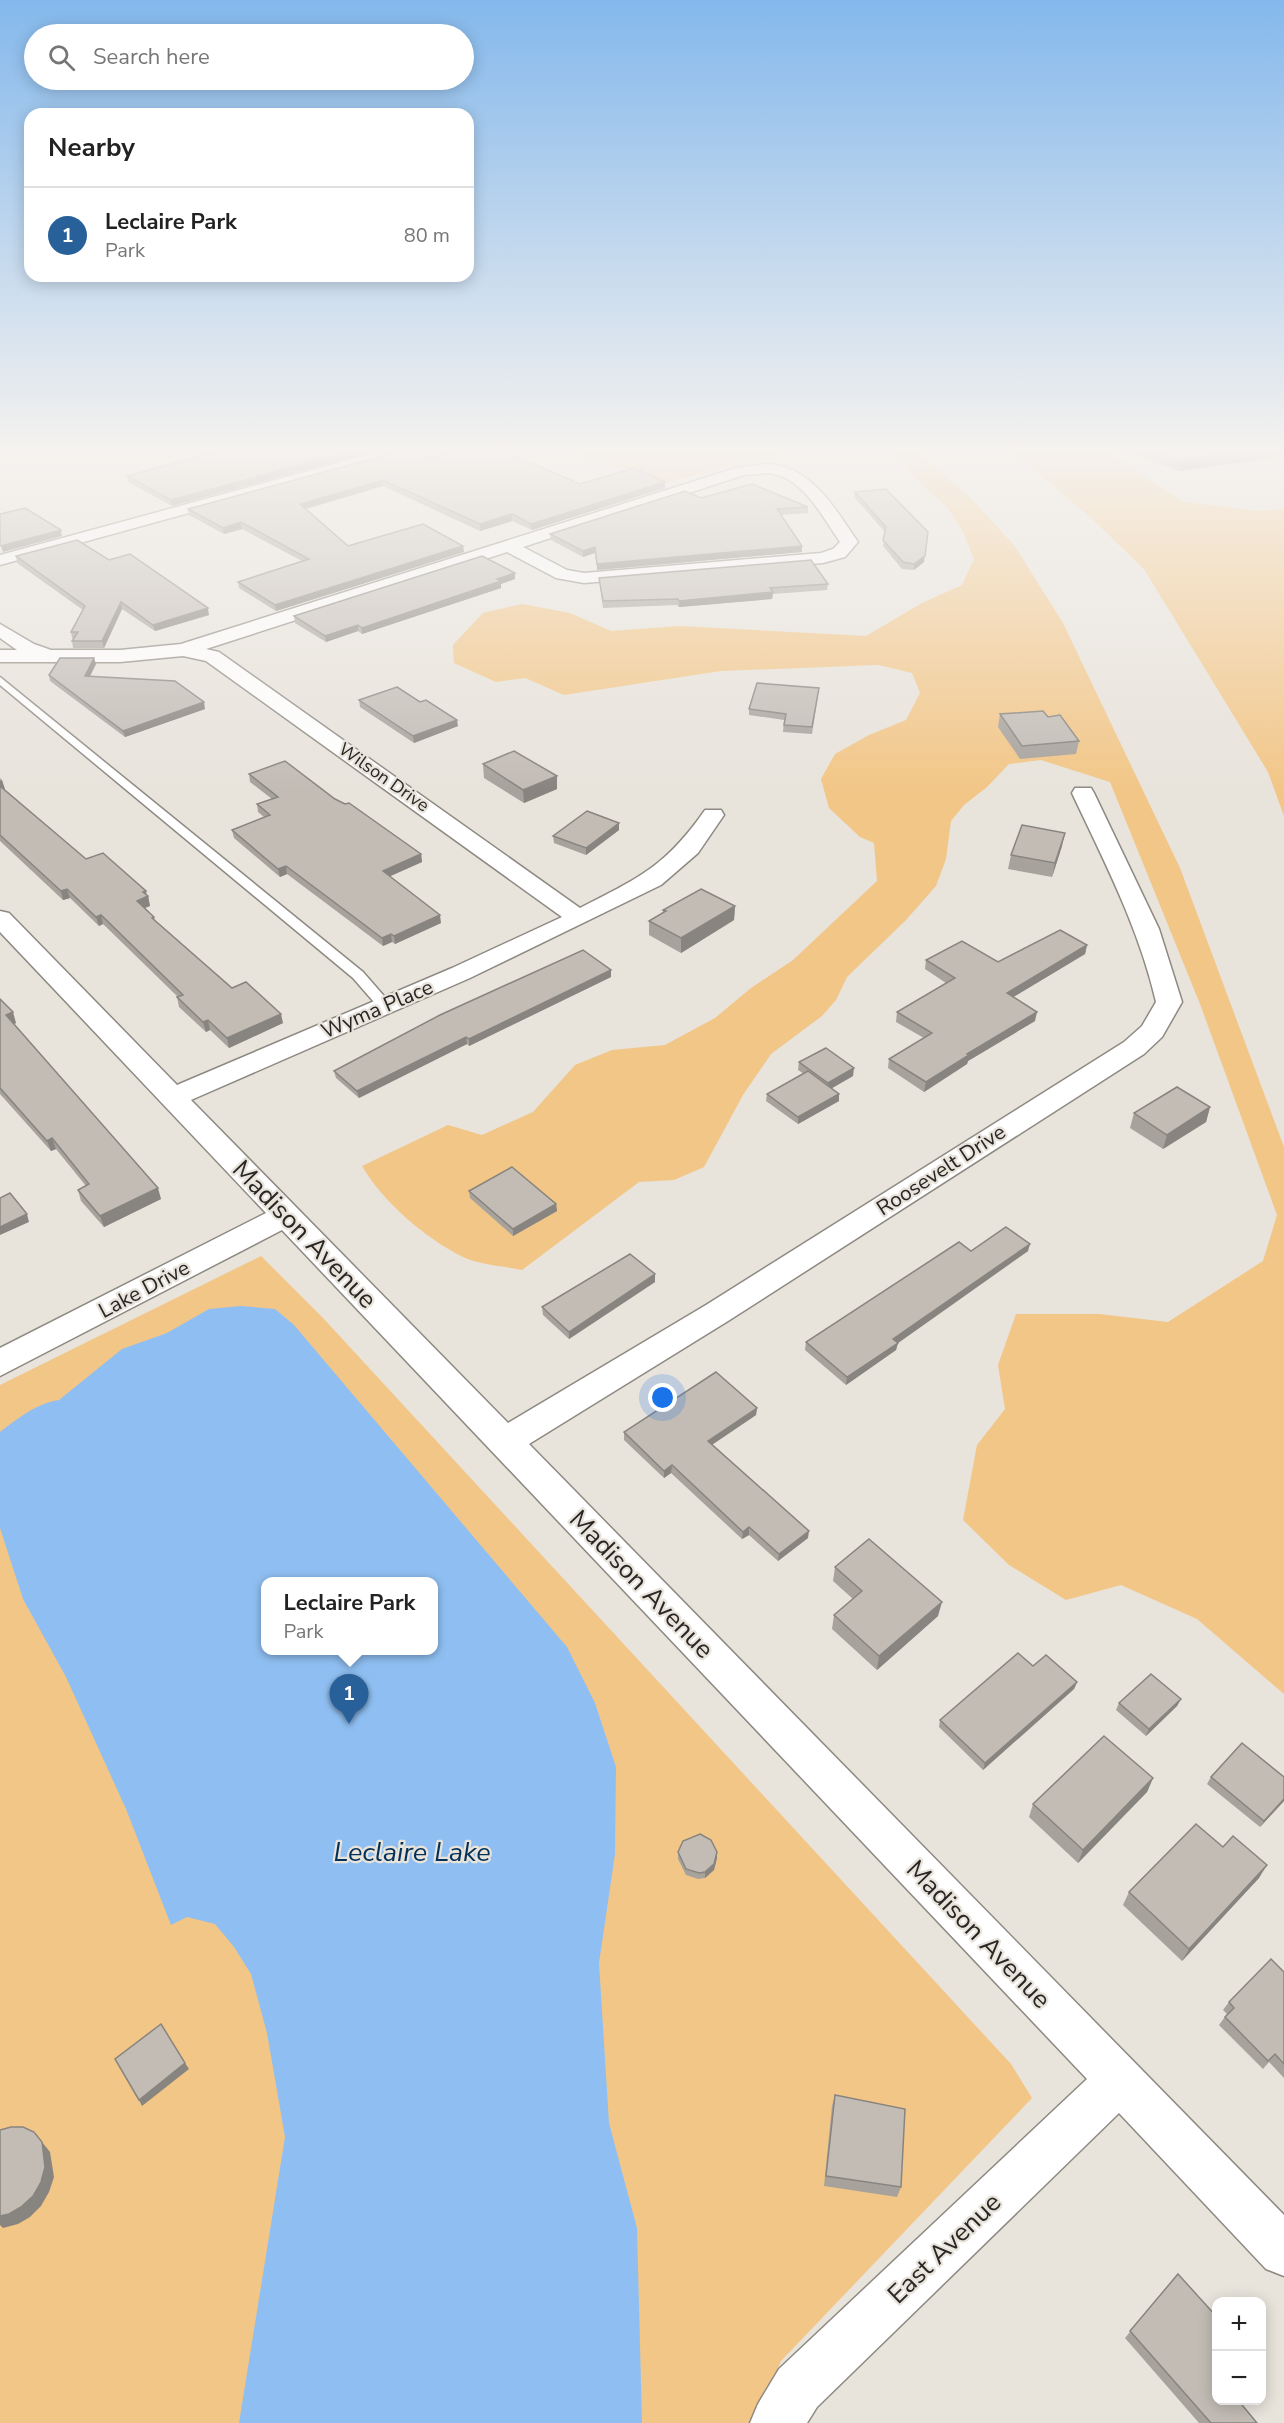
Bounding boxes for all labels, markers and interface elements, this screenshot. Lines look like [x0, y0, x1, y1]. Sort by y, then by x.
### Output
search box [24, 24, 474, 90]
icon: search [45, 41, 78, 74]
text: Search here [93, 42, 210, 72]
text: Nearby [48, 130, 135, 165]
text: Leclaire Park [105, 207, 237, 237]
text: 1 [62, 222, 74, 249]
text: 80 m [404, 222, 450, 249]
text: Park [105, 237, 145, 264]
street label: Wilson Drive [334, 737, 434, 817]
street label: Wyma Place [317, 973, 437, 1045]
street label: Roosevelt Drive [871, 1118, 1011, 1222]
street label: Madison Avenue [225, 1152, 385, 1316]
street label: Lake Drive [94, 1253, 194, 1325]
your location [648, 1383, 677, 1412]
street label: Madison Avenue [562, 1502, 722, 1666]
popup [261, 1577, 438, 1655]
text: Leclaire Park [284, 1588, 415, 1618]
text: Park [284, 1618, 324, 1645]
pin: 1 [330, 1674, 368, 1724]
water label: Leclaire Lake [333, 1834, 491, 1871]
street label: Madison Avenue [899, 1852, 1059, 2016]
street label: East Avenue [880, 2185, 1009, 2311]
map controls [1212, 2297, 1266, 2405]
button: + [1212, 2297, 1266, 2351]
button: − [1212, 2351, 1266, 2405]

